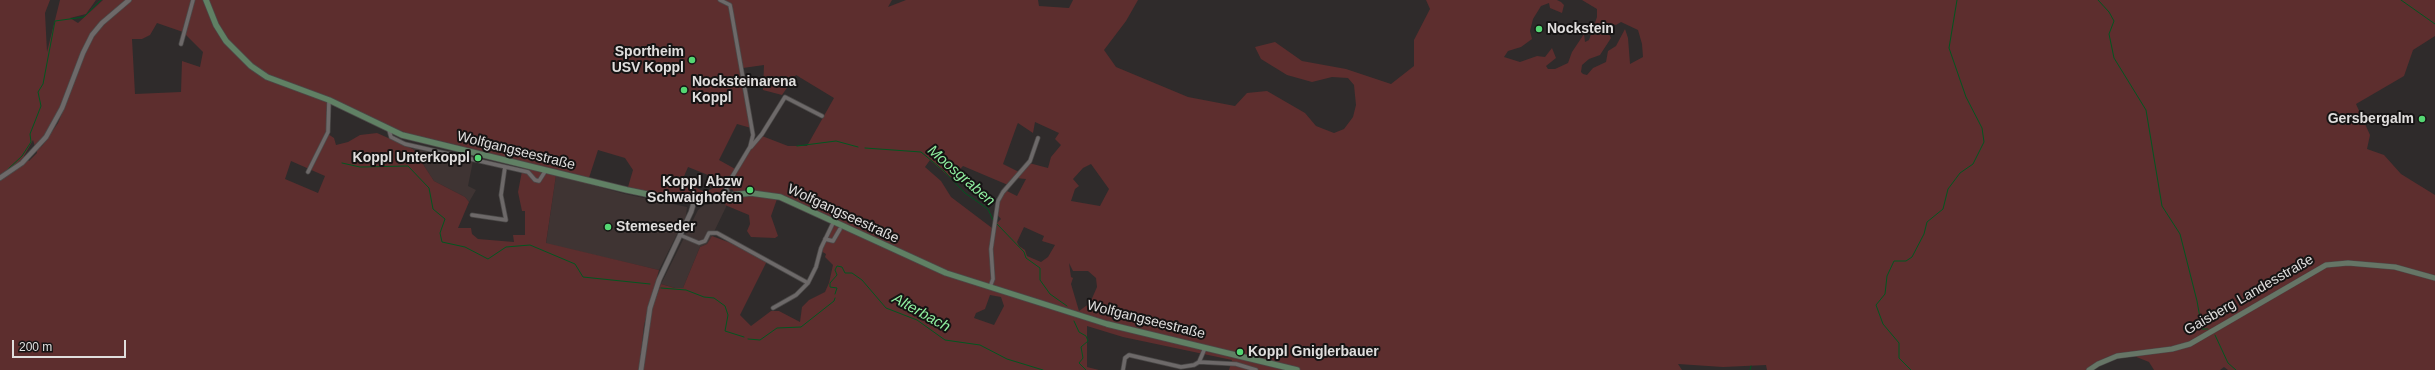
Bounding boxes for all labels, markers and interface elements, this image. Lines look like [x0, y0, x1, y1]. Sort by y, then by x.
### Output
place label: Nockstein [1547, 21, 1614, 37]
marker: Nockstein [1534, 24, 1544, 34]
place label: Sportheim USV Koppl [612, 44, 684, 76]
marker: Sportheim USV Koppl [687, 55, 697, 65]
place label: Nocksteinarena Koppl [692, 74, 796, 106]
marker: Nocksteinarena Koppl [679, 85, 689, 95]
place label: Gersbergalm [2328, 111, 2414, 127]
marker: Gersbergalm [2417, 114, 2427, 124]
street label: Wolfgangseestraße [455, 128, 577, 174]
water label: Moosgraben [924, 142, 998, 210]
place label: Koppl Unterkoppl [353, 150, 470, 166]
marker: Koppl Unterkoppl [473, 153, 483, 163]
place label: Koppl Abzw Schwaighofen [647, 174, 742, 206]
street label: Wolfgangseestraße [785, 181, 901, 247]
marker: Koppl Abzw Schwaighofen [745, 185, 755, 195]
place label: Stemeseder [616, 219, 695, 235]
marker: Stemeseder [603, 222, 613, 232]
street label: Gaisberg Landesstraße [2181, 251, 2317, 339]
water label: Alterbach [889, 290, 953, 336]
street label: Wolfgangseestraße [1085, 297, 1207, 343]
scale bar [14, 332, 128, 358]
text: 200 m [19, 340, 52, 354]
place label: Koppl Gniglerbauer [1248, 344, 1379, 360]
marker: Koppl Gniglerbauer [1235, 347, 1245, 357]

